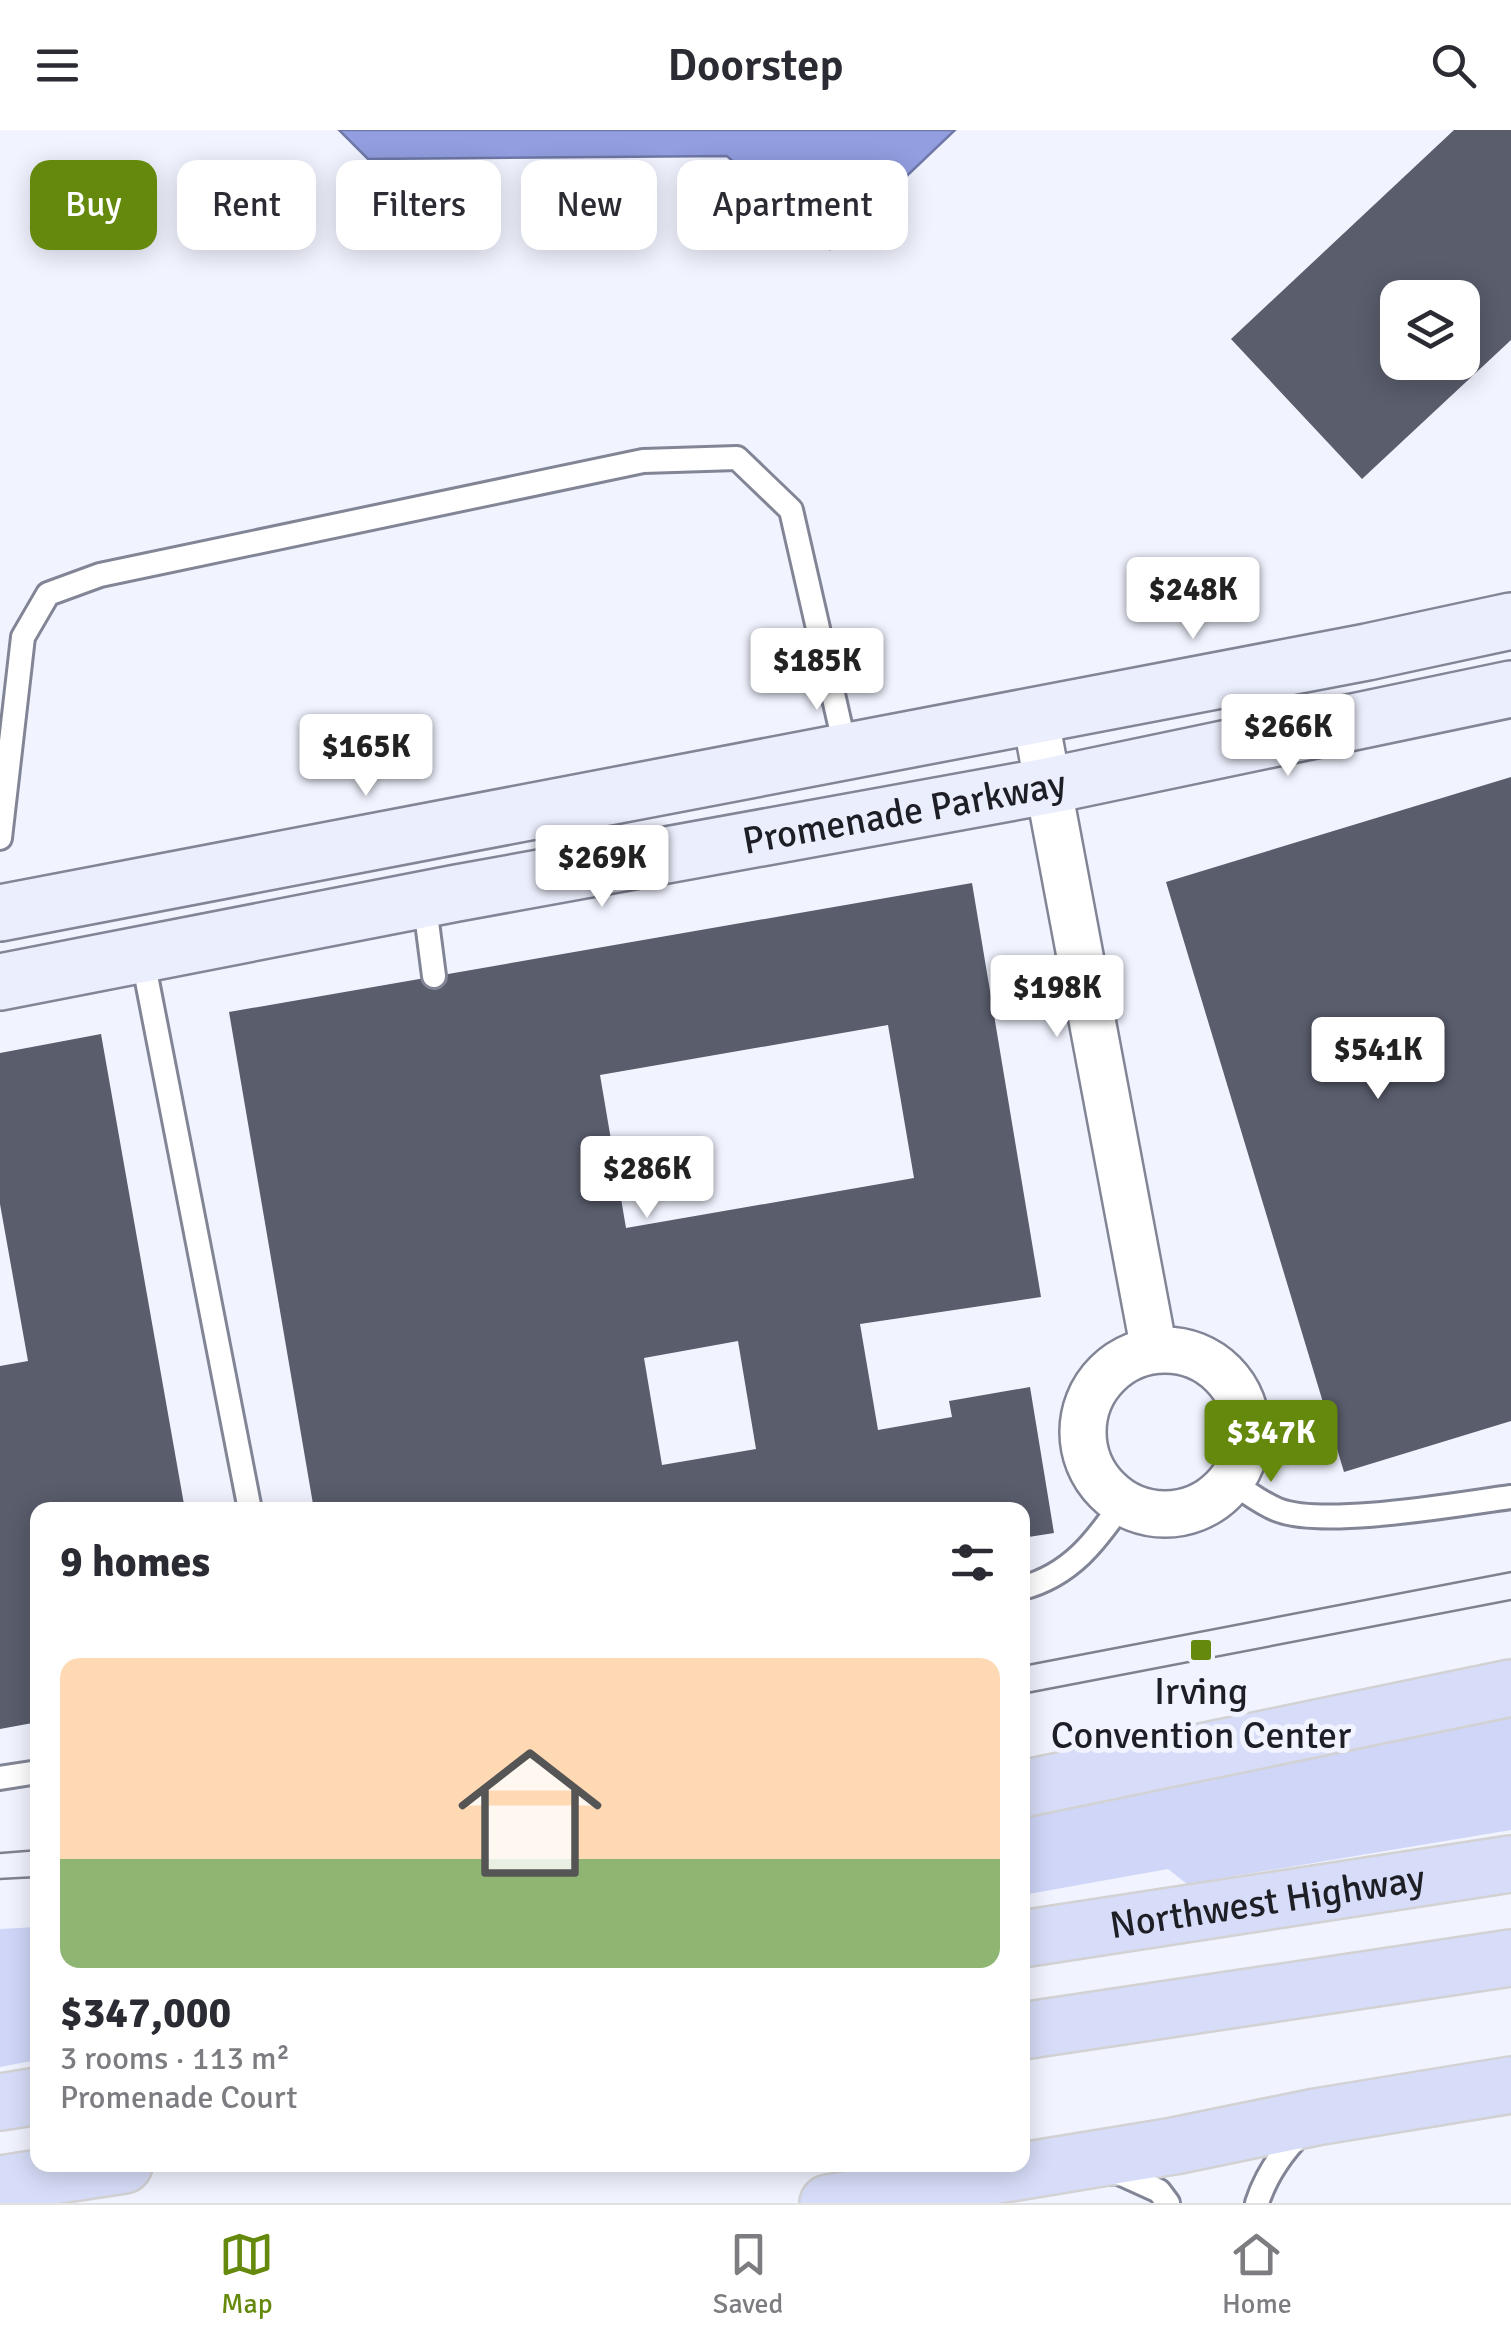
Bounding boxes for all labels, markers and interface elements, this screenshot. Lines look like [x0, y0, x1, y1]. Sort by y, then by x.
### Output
icon: menu [30, 38, 85, 93]
text: Doorstep [668, 38, 843, 93]
icon: search [1426, 38, 1481, 93]
chip: Buy [30, 160, 157, 250]
chip: Rent [177, 160, 316, 250]
chip: Filters [336, 160, 501, 250]
chip: New [521, 160, 657, 250]
chip: Apartment [677, 160, 908, 250]
map controls [1380, 280, 1480, 380]
button: layers [1380, 280, 1480, 380]
pin: $248K [1123, 557, 1263, 642]
text: $248K [1149, 570, 1237, 609]
pin: $185K [747, 628, 887, 713]
text: $185K [773, 641, 861, 680]
pin: $266K [1218, 694, 1358, 779]
text: $266K [1244, 707, 1332, 746]
pin: $165K [296, 714, 436, 799]
text: $165K [322, 727, 410, 766]
street label: Promenade Parkway [739, 760, 1070, 865]
pin: $269K [532, 825, 672, 910]
text: $269K [558, 838, 646, 877]
pin: $198K [987, 955, 1127, 1040]
text: $198K [1013, 968, 1101, 1007]
pin: $541K [1308, 1017, 1448, 1102]
text: $541K [1334, 1030, 1422, 1069]
pin: $286K [577, 1136, 717, 1221]
text: $286K [603, 1149, 691, 1188]
pin: $347K [1201, 1400, 1341, 1485]
text: $347K [1227, 1413, 1315, 1452]
icon: filters [945, 1535, 1000, 1590]
text: 9 homes [60, 1537, 210, 1588]
marker: Irving Convention Center [1188, 1637, 1214, 1663]
place label: Irving Convention Center [1051, 1668, 1351, 1759]
icon: home [440, 1723, 620, 1903]
street label: Northwest Highway [1107, 1855, 1428, 1949]
text: $347,000 [60, 1988, 231, 2039]
text: 3 rooms · 113 m² [60, 2039, 290, 2078]
text: Promenade Court [60, 2078, 297, 2117]
tab: Map [219, 2227, 274, 2321]
tab: Saved [713, 2227, 783, 2321]
tab: Home [1222, 2227, 1292, 2321]

